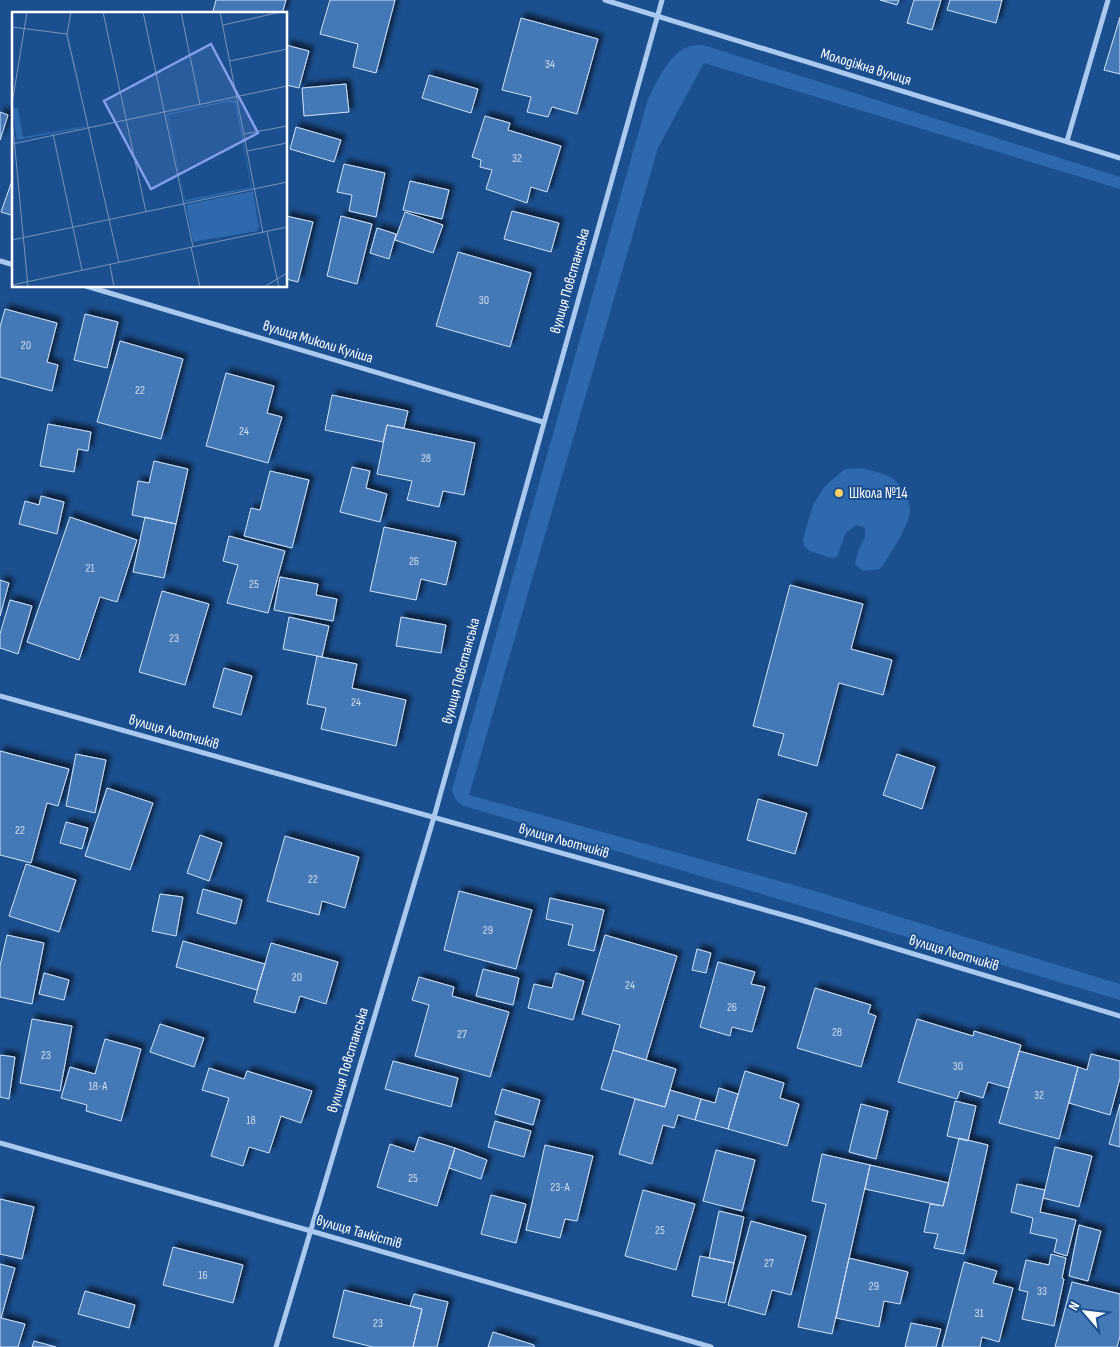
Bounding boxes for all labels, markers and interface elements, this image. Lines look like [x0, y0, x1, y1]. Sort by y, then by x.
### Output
inset map [12, 12, 288, 288]
street label: Молодіжна вулиця [818, 44, 914, 90]
house number: 34 [545, 57, 555, 72]
house number: 32 [512, 151, 522, 166]
street label: вулиця Повстанська [546, 226, 594, 336]
house number: 30 [479, 293, 489, 308]
street label: вулиця Миколи Куліша [261, 316, 376, 368]
house number: 20 [21, 338, 31, 353]
house number: 22 [135, 383, 145, 398]
house number: 24 [239, 424, 249, 439]
house number: 28 [421, 451, 431, 466]
place label: Школа №14 [849, 484, 907, 503]
marker: Школа №14 [833, 487, 845, 499]
house number: 26 [409, 554, 419, 569]
house number: 21 [85, 561, 95, 576]
house number: 25 [249, 577, 259, 592]
street label: вулиця Повстанська [438, 616, 484, 726]
house number: 23 [169, 631, 179, 646]
house number: 24 [351, 695, 361, 710]
street label: вулиця Льотчиків [127, 710, 221, 754]
street label: вулиця Льотчиків [517, 819, 611, 863]
house number: 22 [15, 823, 25, 838]
house number: 22 [308, 872, 318, 887]
house number: 29 [483, 923, 493, 938]
street label: вулиця Льотчиків [907, 930, 1001, 976]
house number: 20 [292, 970, 302, 985]
house number: 24 [625, 978, 635, 993]
house number: 26 [727, 1000, 737, 1015]
street label: вулиця Повстанська [323, 1005, 373, 1115]
house number: 28 [832, 1025, 842, 1040]
house number: 27 [457, 1027, 467, 1042]
house number: 23 [41, 1048, 51, 1063]
house number: 30 [953, 1059, 963, 1074]
house number: 18-А [89, 1079, 108, 1094]
house number: 32 [1034, 1088, 1044, 1103]
house number: 18 [246, 1113, 256, 1128]
house number: 25 [408, 1171, 418, 1186]
house number: 23-А [550, 1180, 571, 1195]
street label: вулиця Танкістів [314, 1211, 404, 1253]
house number: 25 [655, 1223, 665, 1238]
house number: 27 [764, 1256, 774, 1271]
house number: 16 [198, 1268, 208, 1283]
house number: 29 [869, 1279, 879, 1294]
house number: 33 [1037, 1284, 1047, 1299]
north arrow [1060, 1287, 1110, 1337]
text: N [1065, 1299, 1083, 1313]
house number: 31 [974, 1306, 984, 1321]
house number: 23 [373, 1316, 383, 1331]

